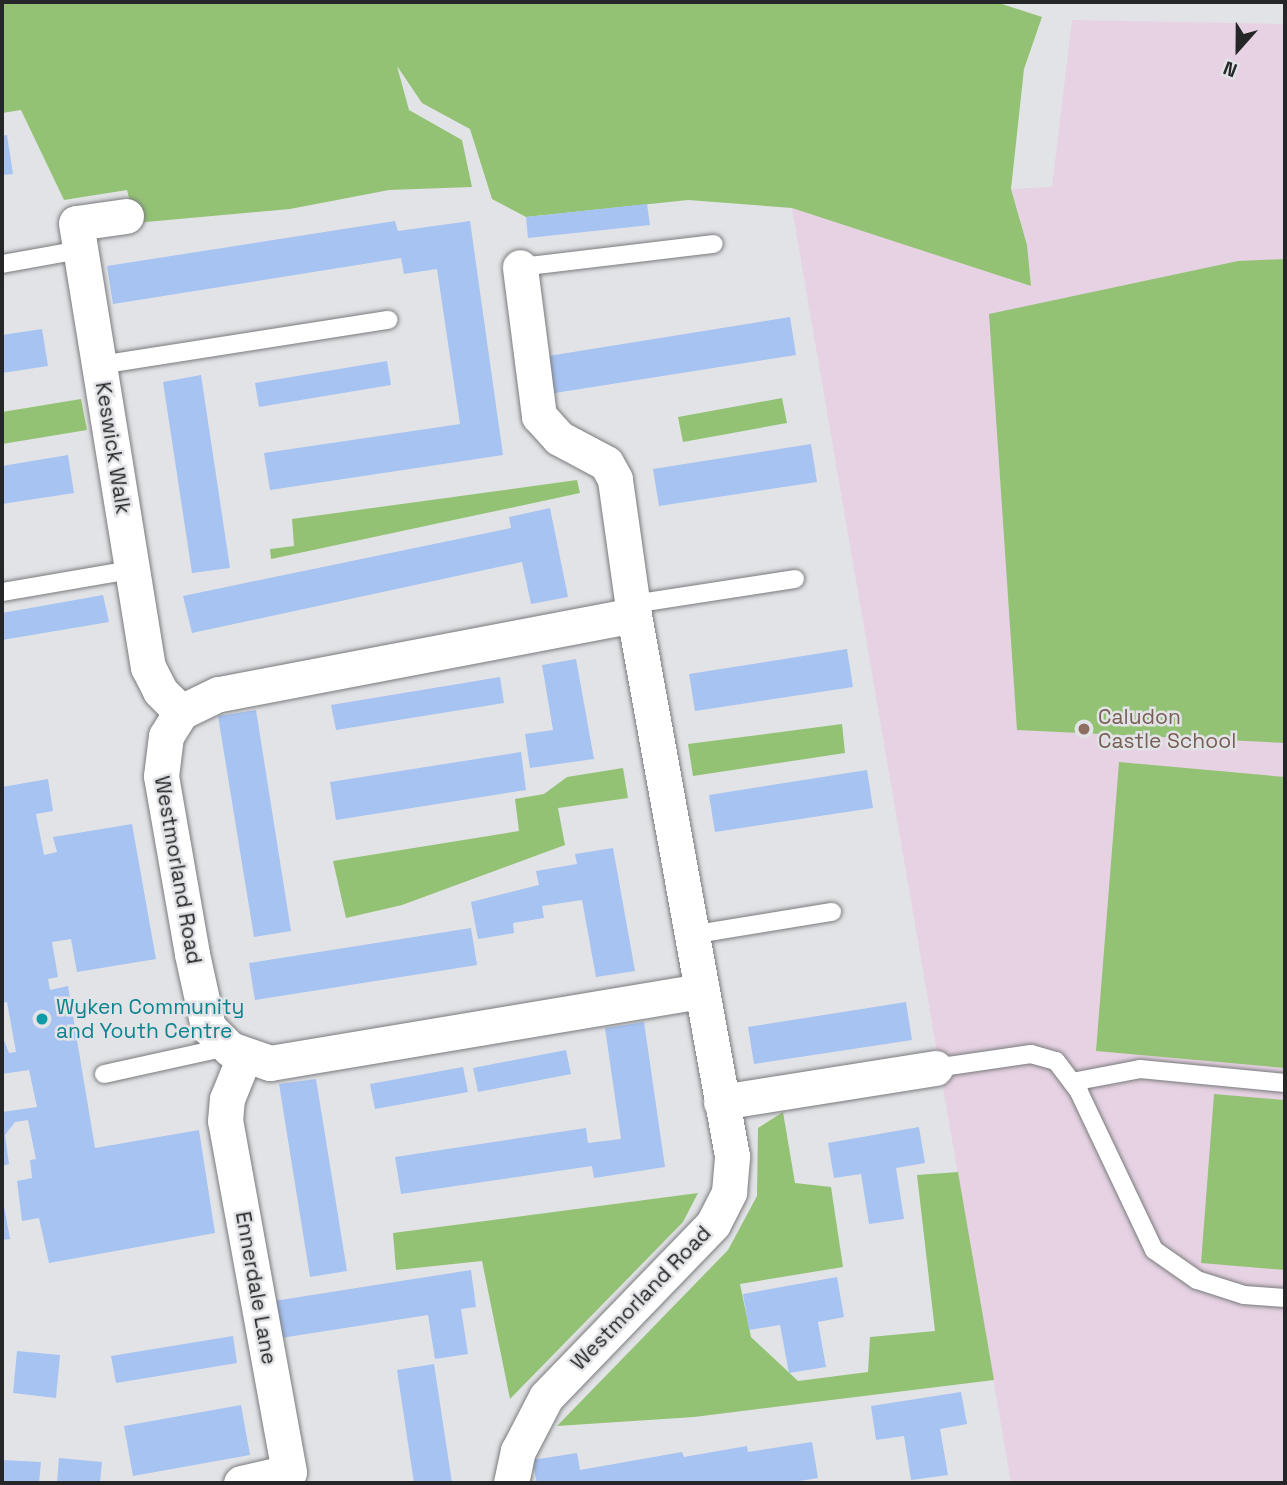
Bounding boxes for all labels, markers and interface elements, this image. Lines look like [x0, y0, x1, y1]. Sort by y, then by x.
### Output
north arrow [1203, 14, 1273, 84]
text: N [1220, 55, 1241, 83]
street label: Keswick Walk [90, 380, 136, 516]
place label: Caludon Castle School [1098, 704, 1236, 754]
marker: Caludon Castle School [1076, 721, 1092, 737]
street label: Westmorland Road [149, 774, 207, 966]
place label: Wyken Community and Youth Centre [56, 994, 244, 1044]
marker: Wyken Community and Youth Centre [34, 1011, 50, 1027]
street label: Ennerdale Lane [230, 1210, 282, 1366]
street label: Westmorland Road [566, 1221, 716, 1375]

